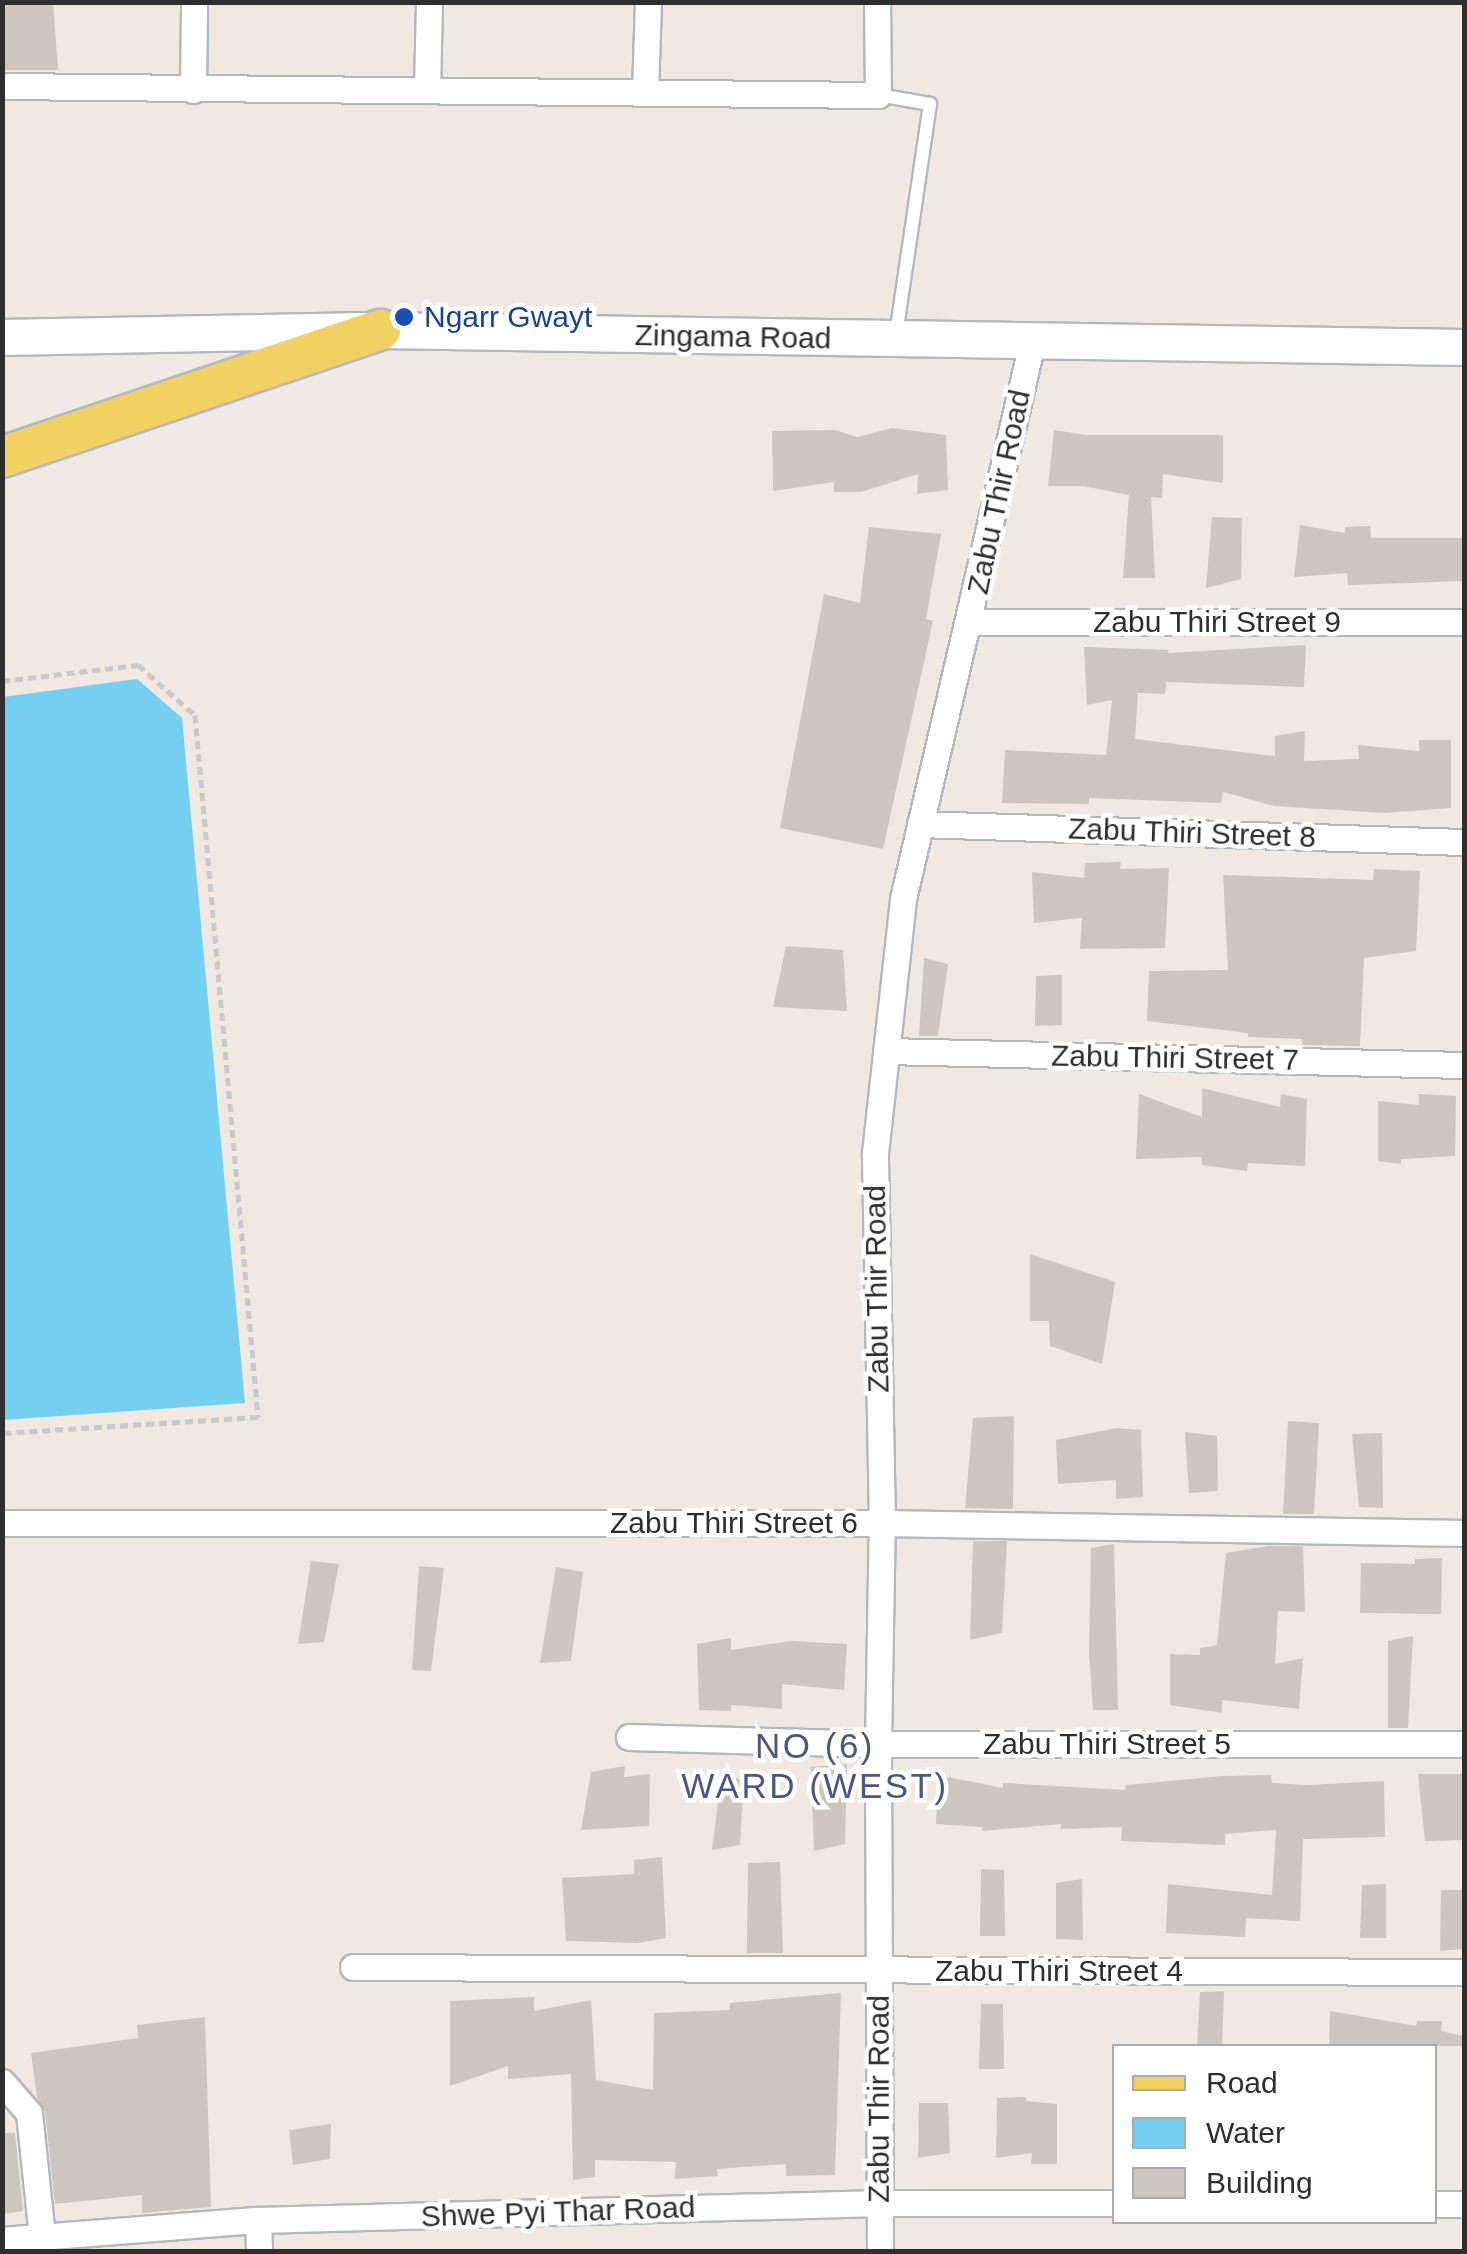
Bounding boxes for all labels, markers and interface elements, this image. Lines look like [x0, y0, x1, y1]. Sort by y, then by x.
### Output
place label: Ngarr Gwayt [424, 299, 592, 335]
marker: Ngarr Gwayt [393, 306, 415, 328]
street label: Zingama Road [634, 317, 832, 357]
street label: Zabu Thir Road [960, 386, 1038, 598]
street label: Zabu Thiri Street 9 [1093, 604, 1341, 640]
street label: Zabu Thiri Street 8 [1067, 811, 1317, 855]
street label: Zabu Thiri Street 7 [1050, 1038, 1300, 1078]
street label: Zabu Thir Road [857, 1184, 897, 1394]
street label: Zabu Thiri Street 6 [610, 1505, 858, 1541]
district label: NO (6) WARD (WEST) [681, 1725, 949, 1807]
street label: Zabu Thiri Street 5 [983, 1726, 1231, 1762]
street label: Zabu Thiri Street 4 [935, 1953, 1183, 1989]
street label: Zabu Thir Road [861, 1995, 897, 2203]
legend [1112, 2044, 1437, 2224]
text: Road [1206, 2066, 1278, 2099]
text: Water [1206, 2116, 1285, 2149]
text: Building [1206, 2166, 1313, 2199]
street label: Shwe Pyi Thar Road [420, 2189, 696, 2235]

